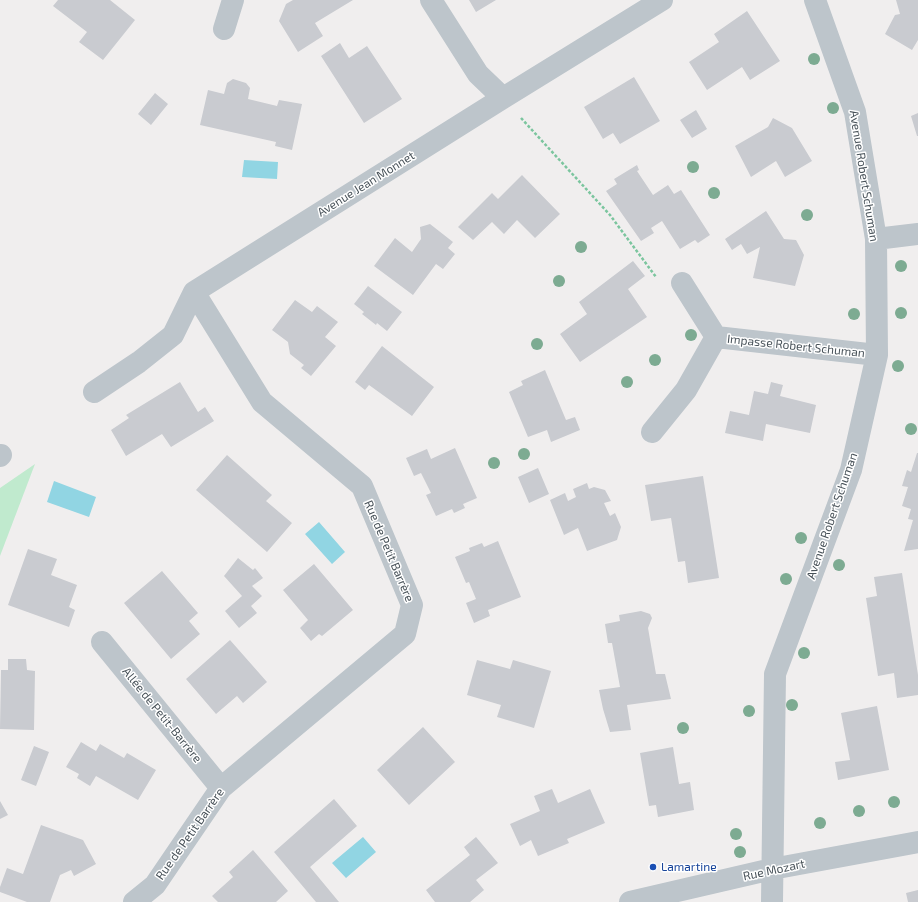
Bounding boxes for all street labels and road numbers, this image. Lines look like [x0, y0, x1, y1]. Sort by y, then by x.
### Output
street label: Avenue Robert Schuman [846, 109, 882, 243]
street label: Avenue Jean Monnet [315, 148, 417, 220]
street label: Impasse Robert Schuman [726, 332, 866, 360]
street label: Avenue Robert Schuman [804, 451, 860, 581]
street label: Rue de Petit Barrère [361, 498, 417, 604]
street label: Allée de Petit-Barrère [119, 665, 205, 765]
street label: Rue de Petit Barrère [153, 785, 227, 883]
street label: Rue Mozart [742, 856, 806, 884]

